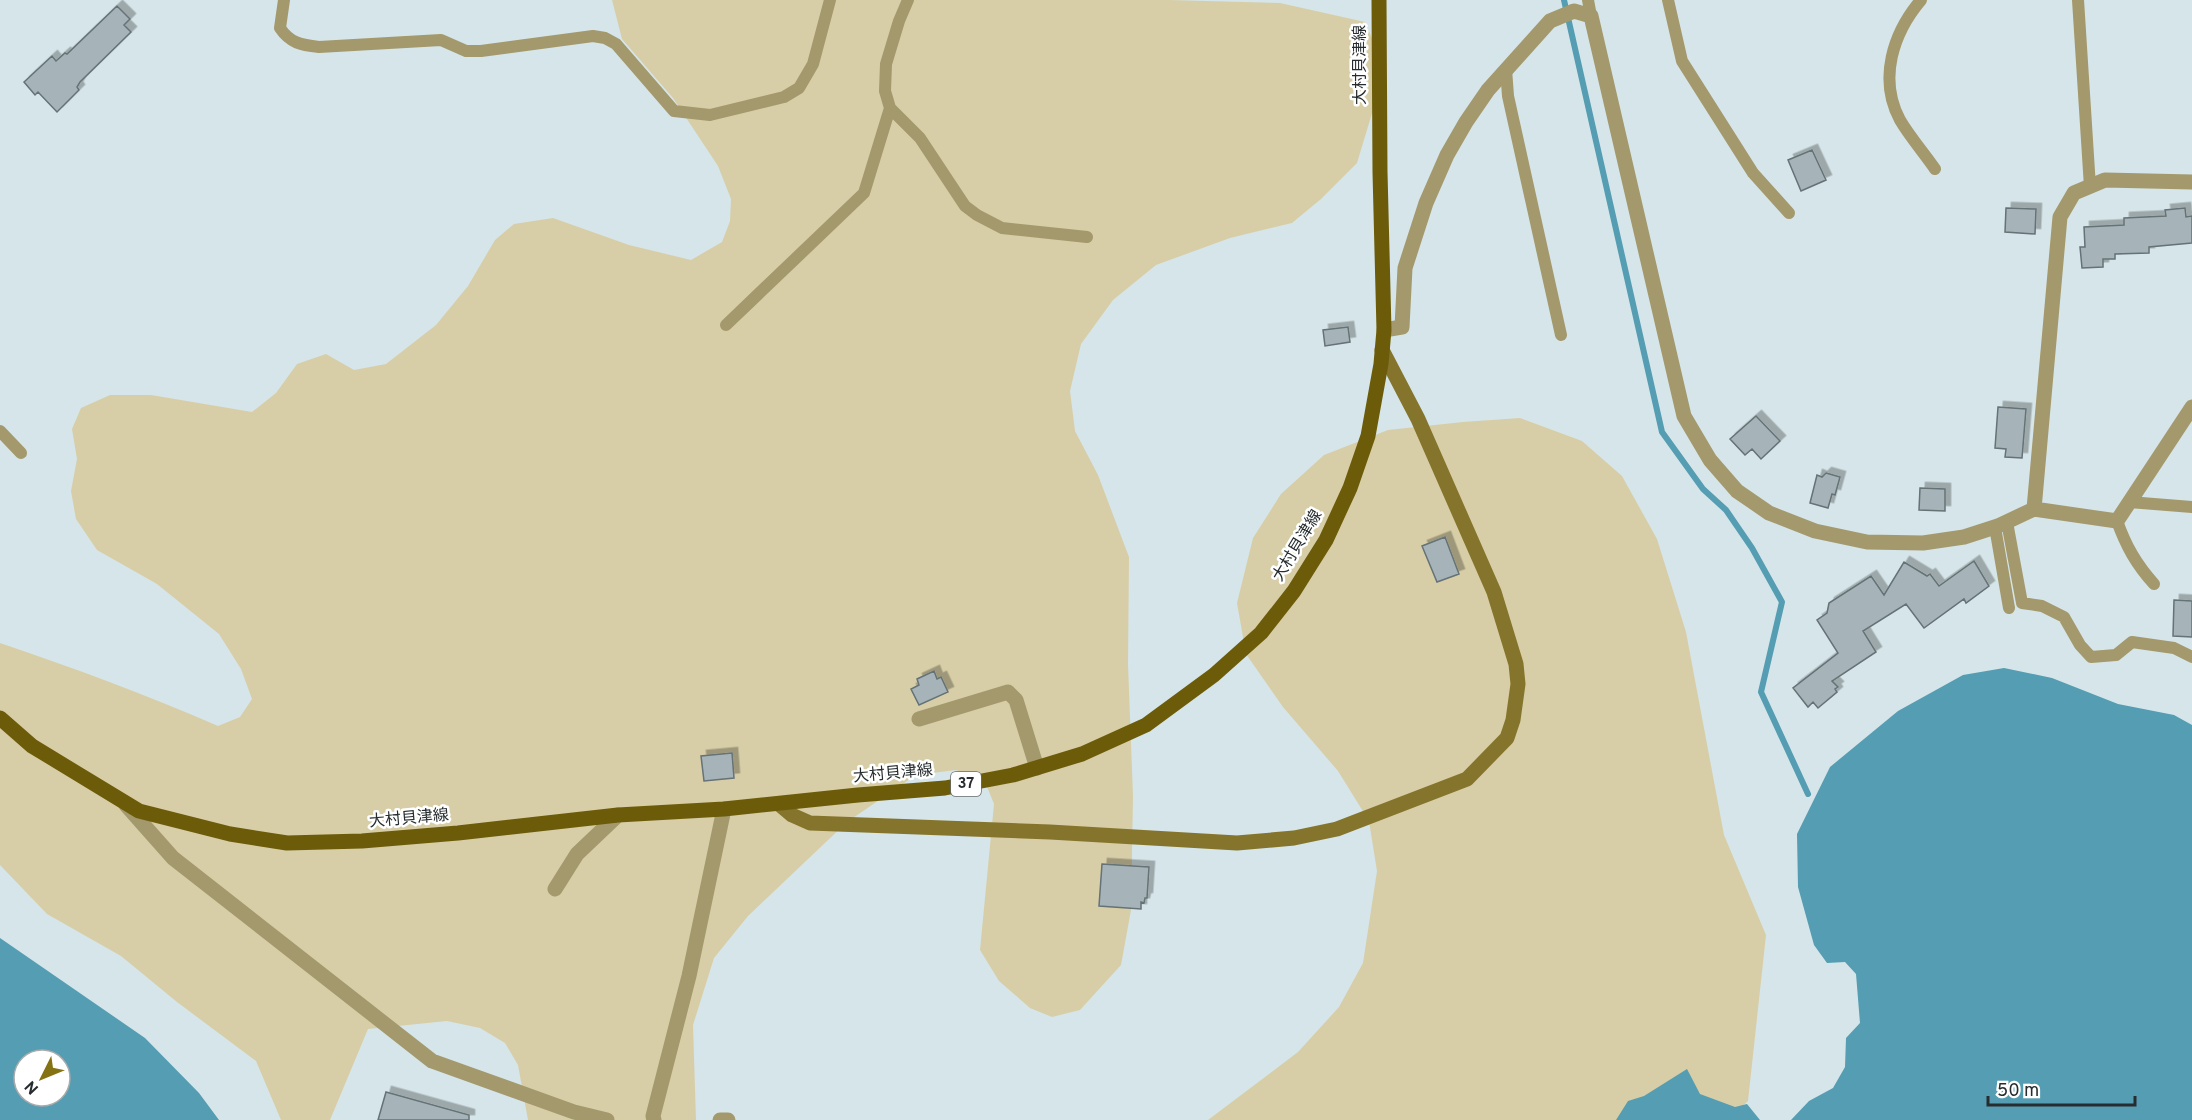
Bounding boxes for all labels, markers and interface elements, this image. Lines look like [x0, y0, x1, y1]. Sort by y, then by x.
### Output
street label: 大村貝津線 [1351, 25, 1371, 105]
street label: 大村貝津線 [1269, 507, 1327, 585]
street label: 大村貝津線 [852, 761, 934, 787]
road number: 37 [951, 772, 981, 796]
street label: 大村貝津線 [368, 806, 450, 832]
north arrow [12, 1048, 72, 1108]
scale bar [1988, 1069, 2135, 1107]
text: N [21, 1076, 44, 1098]
text: 50 m [1997, 1080, 2039, 1103]

